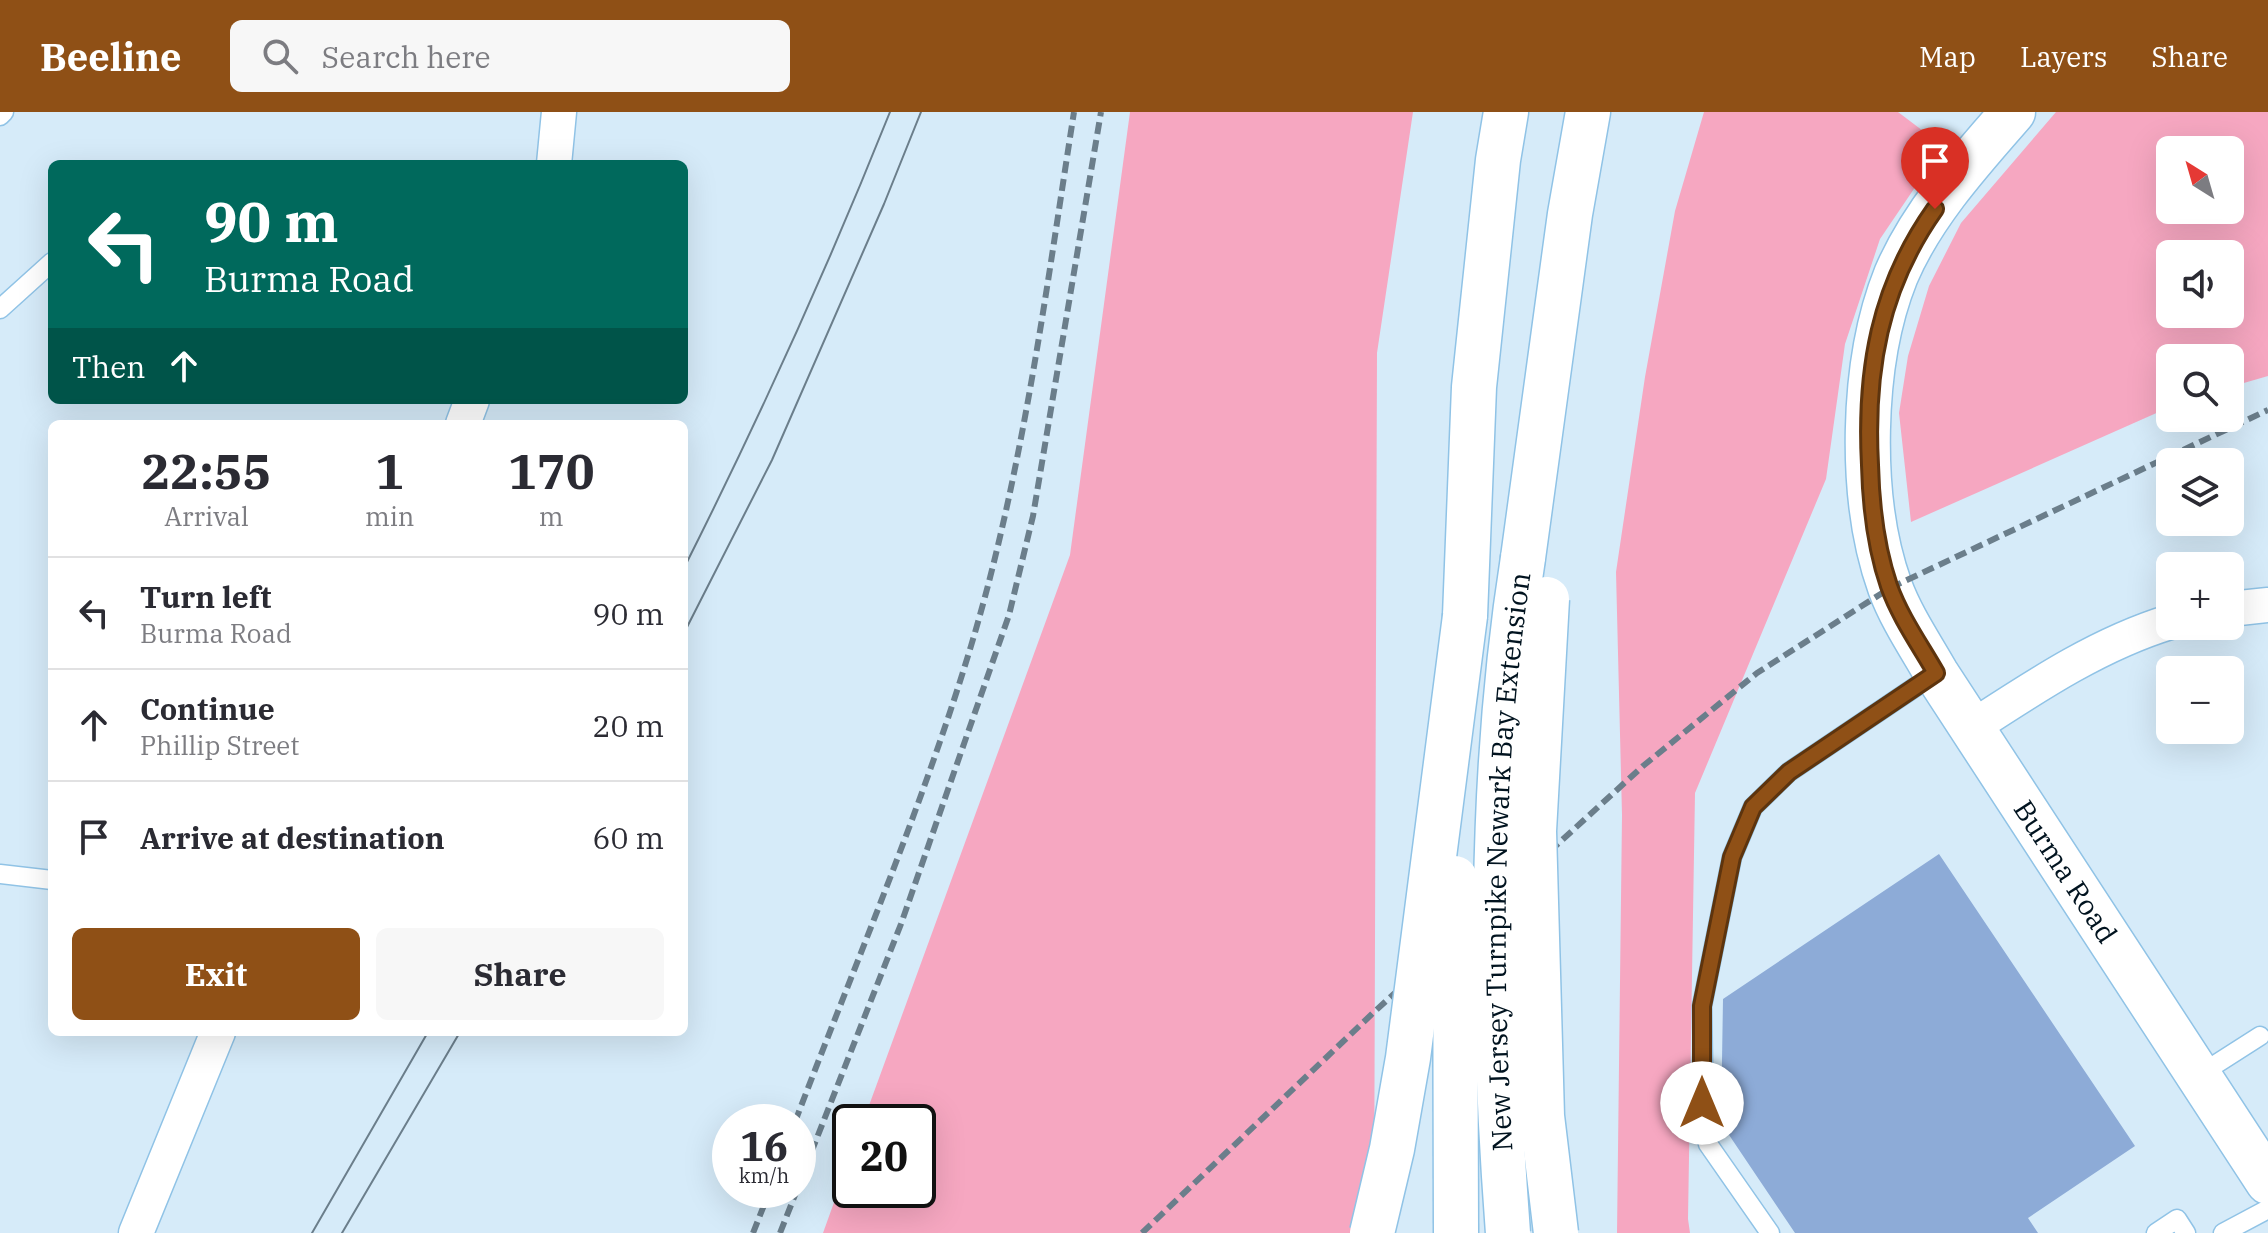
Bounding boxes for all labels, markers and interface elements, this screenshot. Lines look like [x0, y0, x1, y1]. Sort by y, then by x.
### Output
search box [230, 20, 790, 92]
text: Beeline [40, 32, 182, 81]
icon: search [258, 34, 302, 78]
text: Search here [322, 37, 491, 76]
text: Map [1919, 38, 1976, 75]
text: Layers [2020, 38, 2107, 75]
text: Share [2151, 38, 2228, 75]
pin [1901, 127, 1969, 209]
north arrow [2156, 136, 2244, 224]
map controls [2156, 136, 2244, 744]
icon: arrive [1913, 139, 1957, 183]
text: 90 m [204, 185, 339, 257]
icon: left [72, 192, 176, 296]
button: sound [2156, 240, 2244, 328]
text: Burma Road [204, 255, 414, 302]
icon: ahead [162, 344, 206, 388]
button: search [2156, 344, 2244, 432]
text: Then [72, 347, 146, 386]
text: 22:55 [142, 440, 271, 502]
text: 1 [375, 440, 404, 502]
text: 170 [508, 440, 594, 502]
button: layers [2156, 448, 2244, 536]
text: Arrival [164, 499, 249, 533]
text: min [365, 499, 414, 533]
text: m [539, 499, 564, 533]
button: + [2156, 552, 2244, 640]
street label: New Jersey Turnpike Newark Bay Extension [1477, 570, 1539, 1152]
text: Turn left [140, 577, 272, 616]
icon: left [72, 591, 116, 635]
text: 90 m [592, 594, 664, 633]
text: Burma Road [140, 616, 292, 650]
button: − [2156, 656, 2244, 744]
text: Continue [140, 689, 275, 728]
icon: ahead [72, 703, 116, 747]
text: 20 m [592, 706, 664, 745]
text: Phillip Street [140, 728, 299, 762]
street label: Burma Road [2006, 793, 2126, 950]
icon: arrive [72, 815, 116, 859]
text: Arrive at destination [140, 818, 445, 857]
text: 60 m [592, 818, 664, 857]
button: Exit [72, 928, 360, 1020]
button: Share [376, 928, 664, 1020]
position arrow [1660, 1061, 1744, 1145]
speed limit sign: 20 [832, 1104, 936, 1208]
text: 16 [740, 1120, 788, 1172]
text: km/h [739, 1162, 789, 1189]

